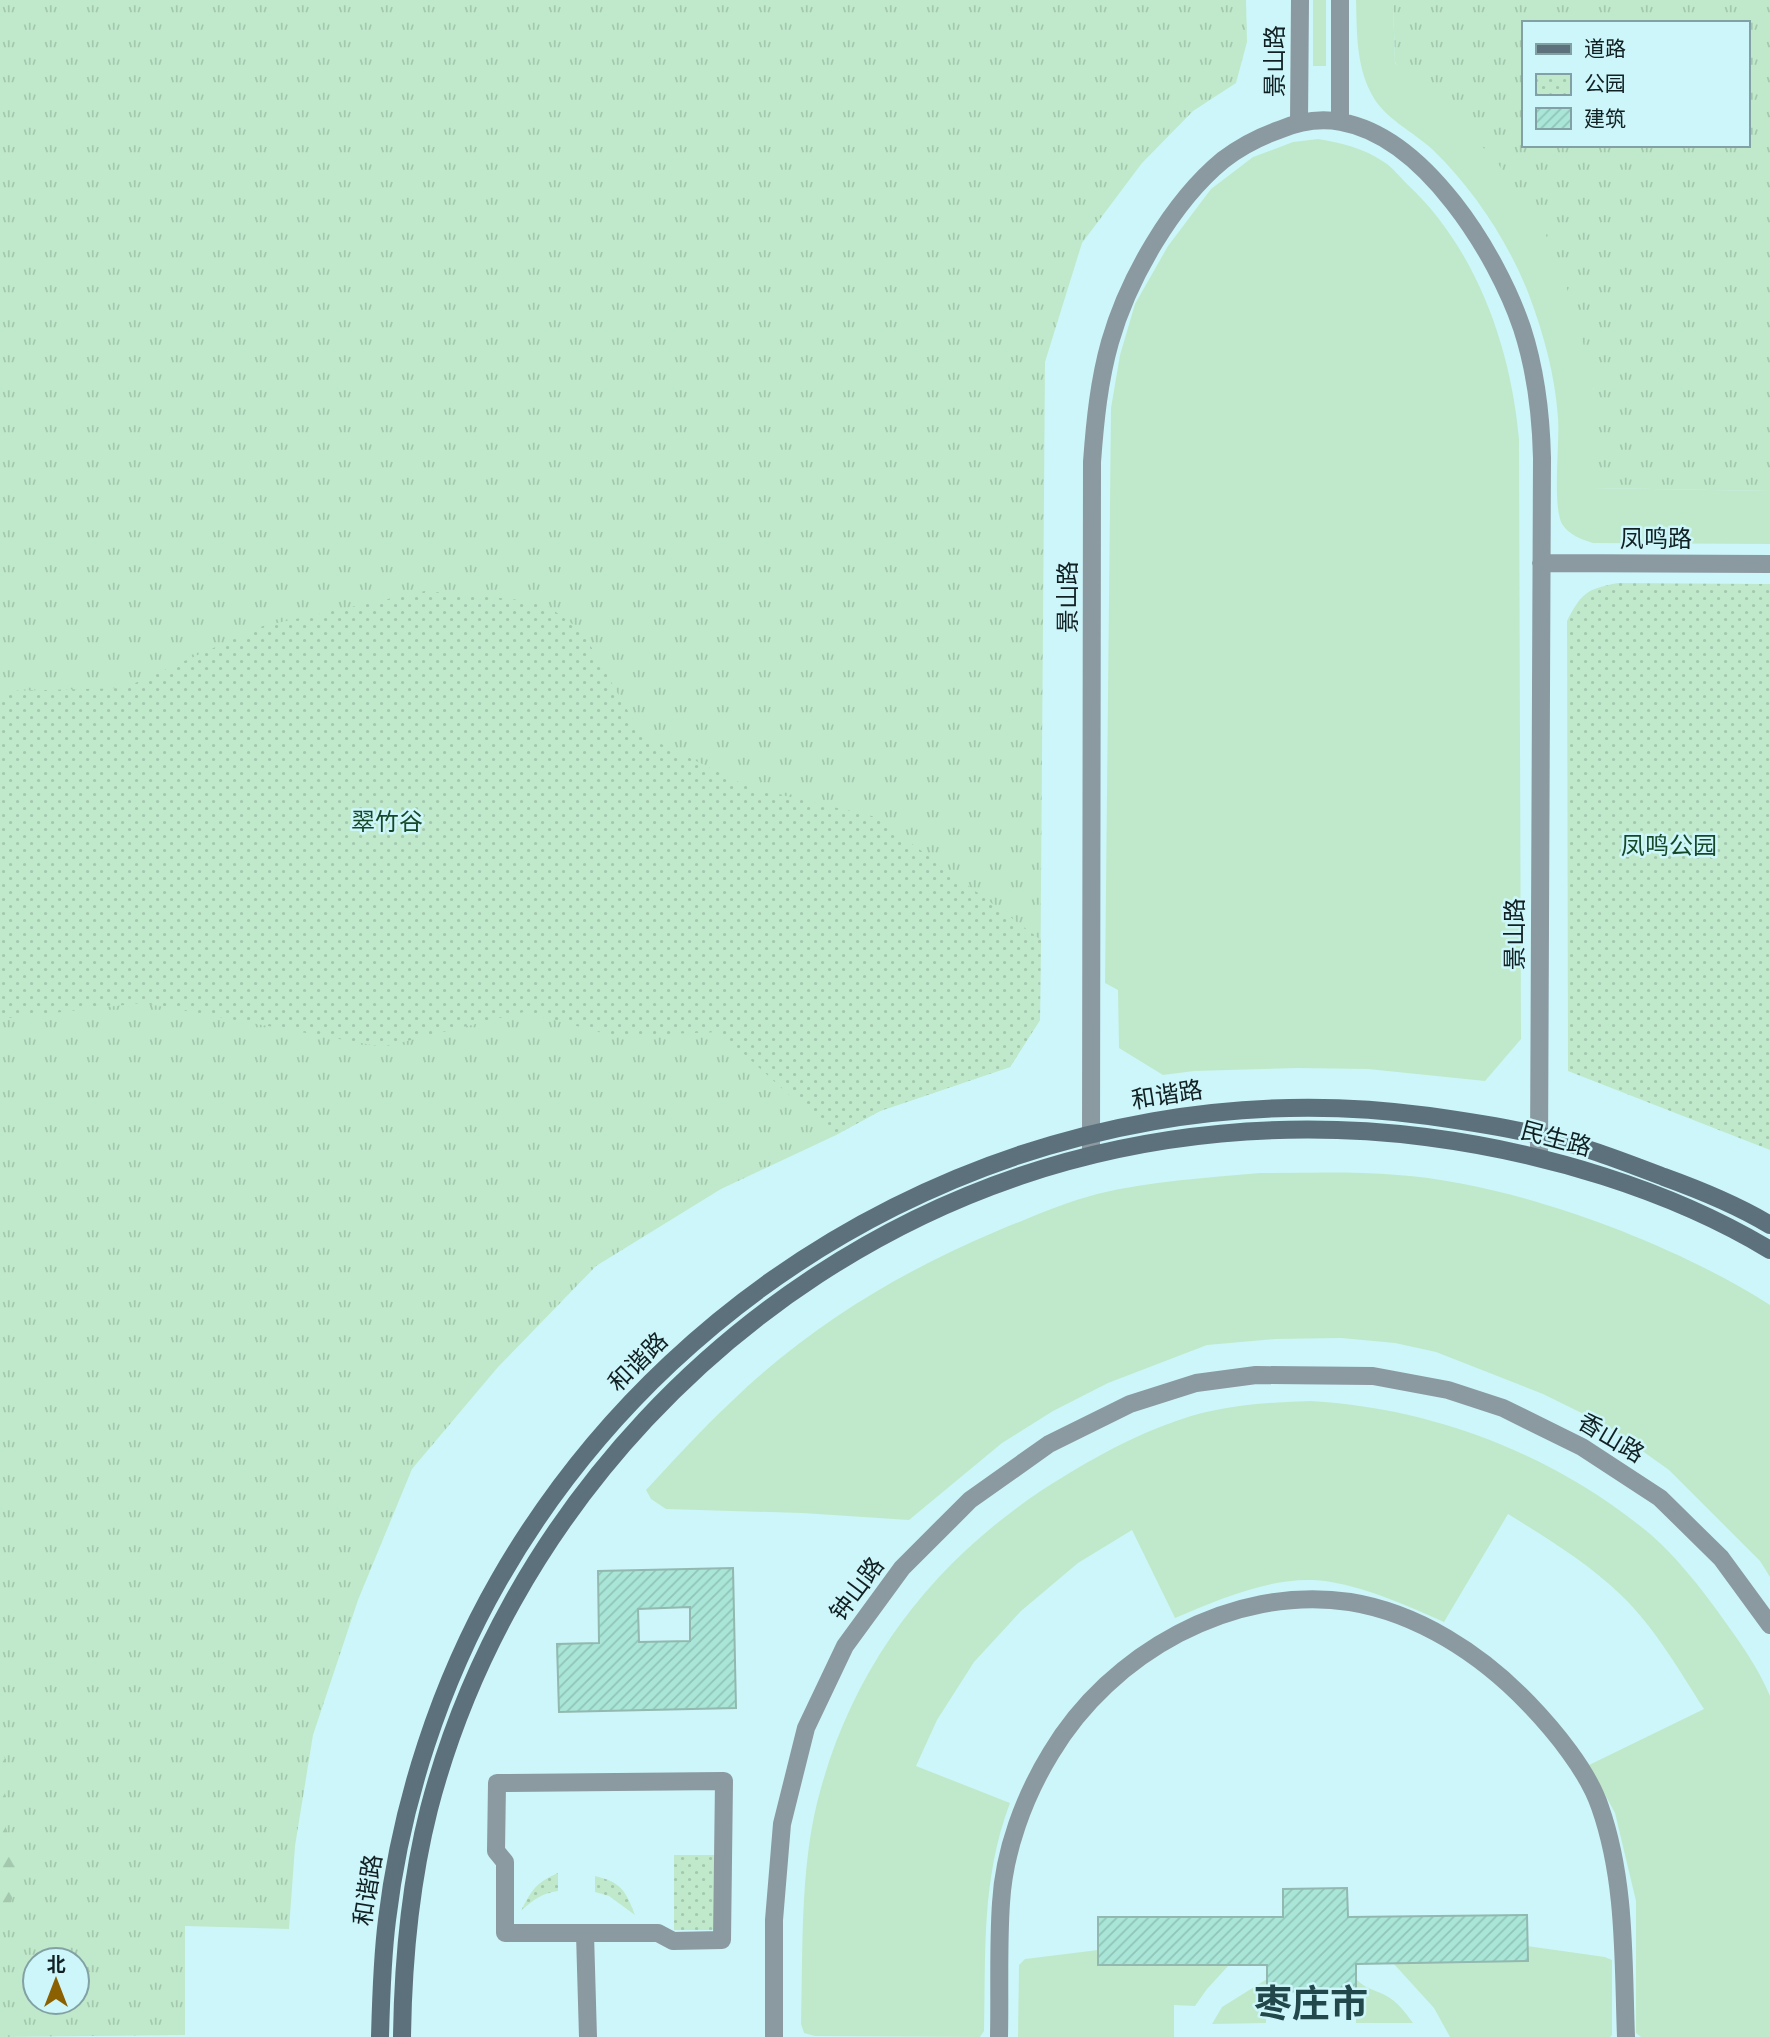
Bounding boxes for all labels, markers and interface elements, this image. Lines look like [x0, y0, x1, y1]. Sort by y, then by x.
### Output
legend [1522, 21, 1749, 147]
street label: 景山路 [1259, 25, 1290, 97]
text: 道路 [1584, 35, 1626, 62]
text: 公园 [1584, 70, 1626, 97]
text: 建筑 [1584, 105, 1626, 132]
street label: 凤鸣路 [1620, 523, 1692, 554]
street label: 景山路 [1052, 561, 1083, 633]
park label: 翠竹谷 [351, 806, 423, 837]
park label: 凤鸣公园 [1621, 830, 1717, 861]
street label: 景山路 [1499, 898, 1530, 970]
street label: 和谐路 [1129, 1074, 1205, 1115]
street label: 民生路 [1517, 1114, 1595, 1163]
street label: 和谐路 [601, 1325, 674, 1398]
street label: 香山路 [1572, 1406, 1650, 1469]
street label: 钟山路 [823, 1551, 891, 1627]
street label: 和谐路 [347, 1852, 388, 1928]
north arrow [21, 1946, 91, 2016]
text: 北 [46, 1952, 66, 1977]
district label: 枣庄市 [1254, 1980, 1368, 2028]

